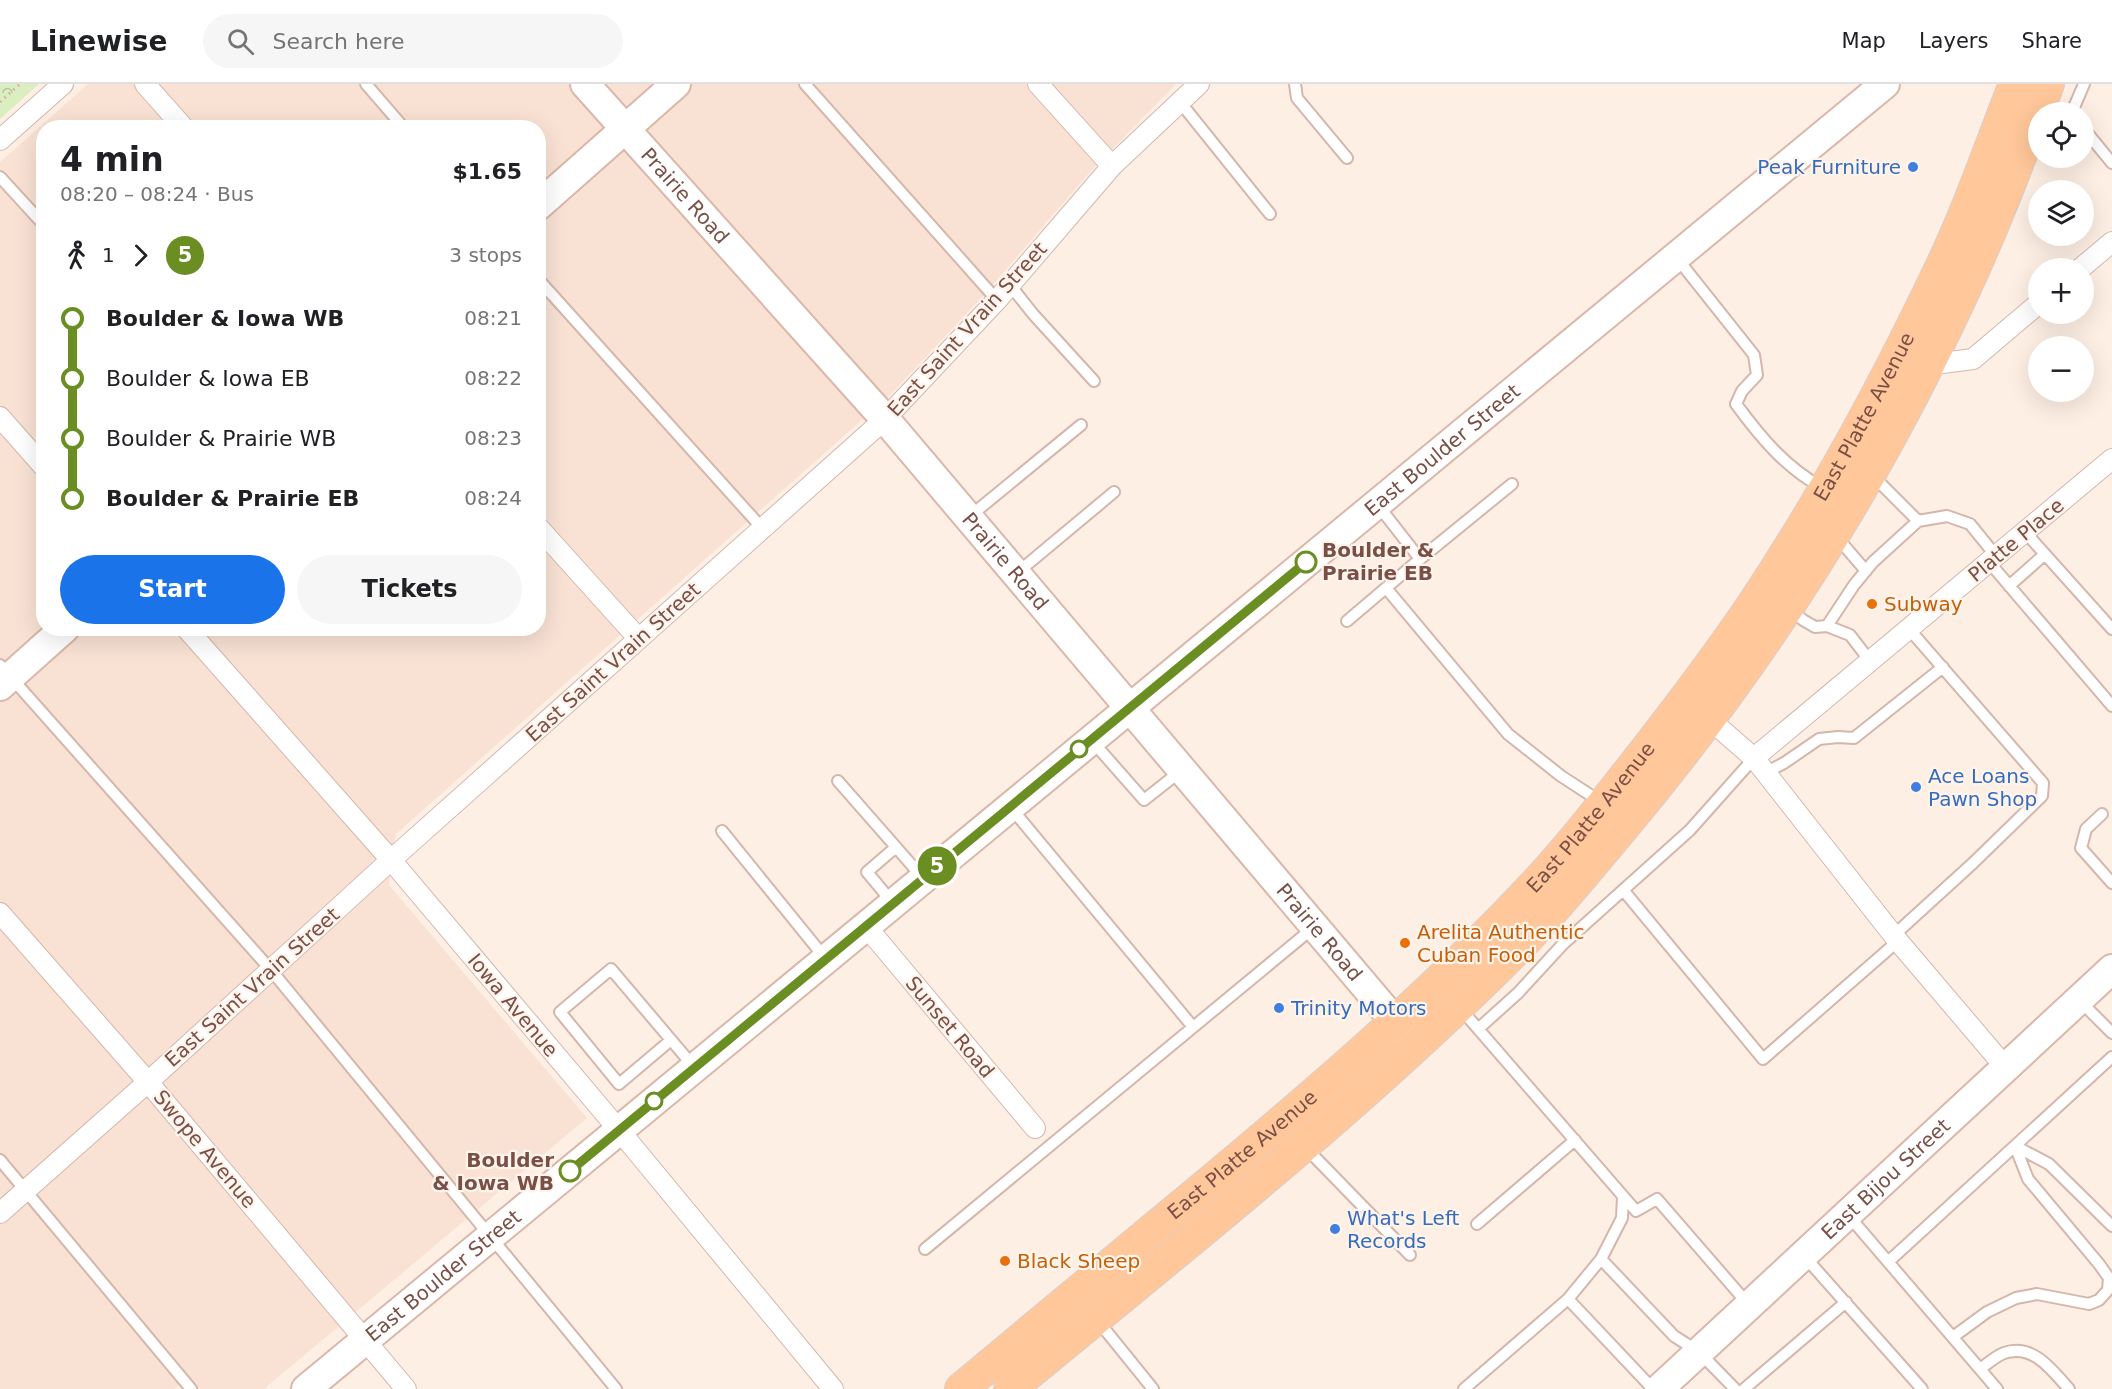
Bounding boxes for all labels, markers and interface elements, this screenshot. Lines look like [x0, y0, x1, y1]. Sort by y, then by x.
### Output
search box [203, 14, 623, 68]
text: Linewise [30, 25, 167, 58]
icon: search [224, 25, 257, 58]
text: Search here [272, 29, 405, 54]
text: Map [1842, 29, 1886, 53]
text: Layers [1919, 29, 1988, 53]
text: Share [2021, 29, 2082, 53]
map controls [2028, 102, 2094, 402]
button: locate [2028, 102, 2094, 168]
text: 4 min [60, 140, 164, 179]
street label: Prairie Road [636, 143, 734, 249]
place label: Peak Furniture [1757, 155, 1901, 179]
text: $1.65 [452, 159, 522, 184]
marker: Peak Furniture [1906, 160, 1920, 174]
button: layers [2028, 180, 2094, 246]
text: 08:20 – 08:24 · Bus [60, 182, 254, 206]
street label: East Saint Vrain Street [882, 237, 1052, 421]
icon: walk [60, 239, 93, 272]
icon: forward [124, 239, 157, 272]
text: 1 [102, 243, 115, 267]
text: 5 [178, 243, 192, 267]
text: 3 stops [449, 243, 522, 267]
button: + [2028, 258, 2094, 324]
text: Boulder & Iowa WB [106, 306, 344, 331]
text: 08:21 [464, 306, 522, 330]
street label: East Platte Avenue [1808, 328, 1919, 505]
button: − [2028, 336, 2094, 402]
text: Boulder & Iowa EB [106, 366, 310, 391]
text: 08:22 [464, 366, 522, 390]
street label: East Boulder Street [1360, 379, 1525, 521]
text: Boulder & Prairie WB [106, 426, 336, 451]
text: 08:23 [464, 426, 522, 450]
text: Boulder & Prairie EB [106, 486, 359, 511]
text: 08:24 [464, 486, 522, 510]
street label: Platte Place [1963, 493, 2069, 587]
street label: Prairie Road [957, 507, 1053, 615]
place label: Boulder & Prairie EB [1322, 538, 1434, 585]
marker: Boulder & Prairie EB [1295, 551, 1317, 573]
button: Start [60, 555, 285, 624]
button: Tickets [297, 555, 522, 624]
street label: East Saint Vrain Street [521, 577, 705, 747]
place label: Subway [1884, 592, 1963, 616]
marker: Subway [1865, 597, 1879, 611]
street label: East Platte Avenue [1522, 737, 1660, 898]
unlabelled marker [1070, 740, 1088, 758]
place label: Ace Loans Pawn Shop [1928, 764, 2037, 811]
marker: Ace Loans Pawn Shop [1909, 780, 1923, 794]
line badge: 5 [918, 846, 956, 886]
text: 5 [930, 854, 944, 878]
street label: Prairie Road [1271, 878, 1367, 986]
street label: East Saint Vrain Street [160, 902, 344, 1072]
place label: Arelita Authentic Cuban Food [1417, 920, 1585, 967]
marker: Arelita Authentic Cuban Food [1398, 936, 1412, 950]
street label: Iowa Avenue [463, 948, 563, 1062]
street label: Sunset Road [901, 971, 999, 1083]
place label: Trinity Motors [1290, 996, 1427, 1020]
marker: Trinity Motors [1272, 1001, 1286, 1015]
street label: Swope Avenue [149, 1085, 261, 1213]
street label: East Platte Avenue [1162, 1085, 1322, 1224]
unlabelled marker [645, 1092, 663, 1110]
street label: East Bijou Street [1816, 1113, 1955, 1244]
place label: Boulder & Iowa WB [432, 1148, 554, 1195]
marker: Boulder & Iowa WB [559, 1160, 581, 1182]
street label: East Boulder Street [361, 1204, 526, 1347]
place label: What's Left Records [1347, 1206, 1460, 1253]
marker: What's Left Records [1328, 1222, 1342, 1236]
place label: Black Sheep [1017, 1249, 1140, 1273]
marker: Black Sheep [998, 1254, 1012, 1268]

